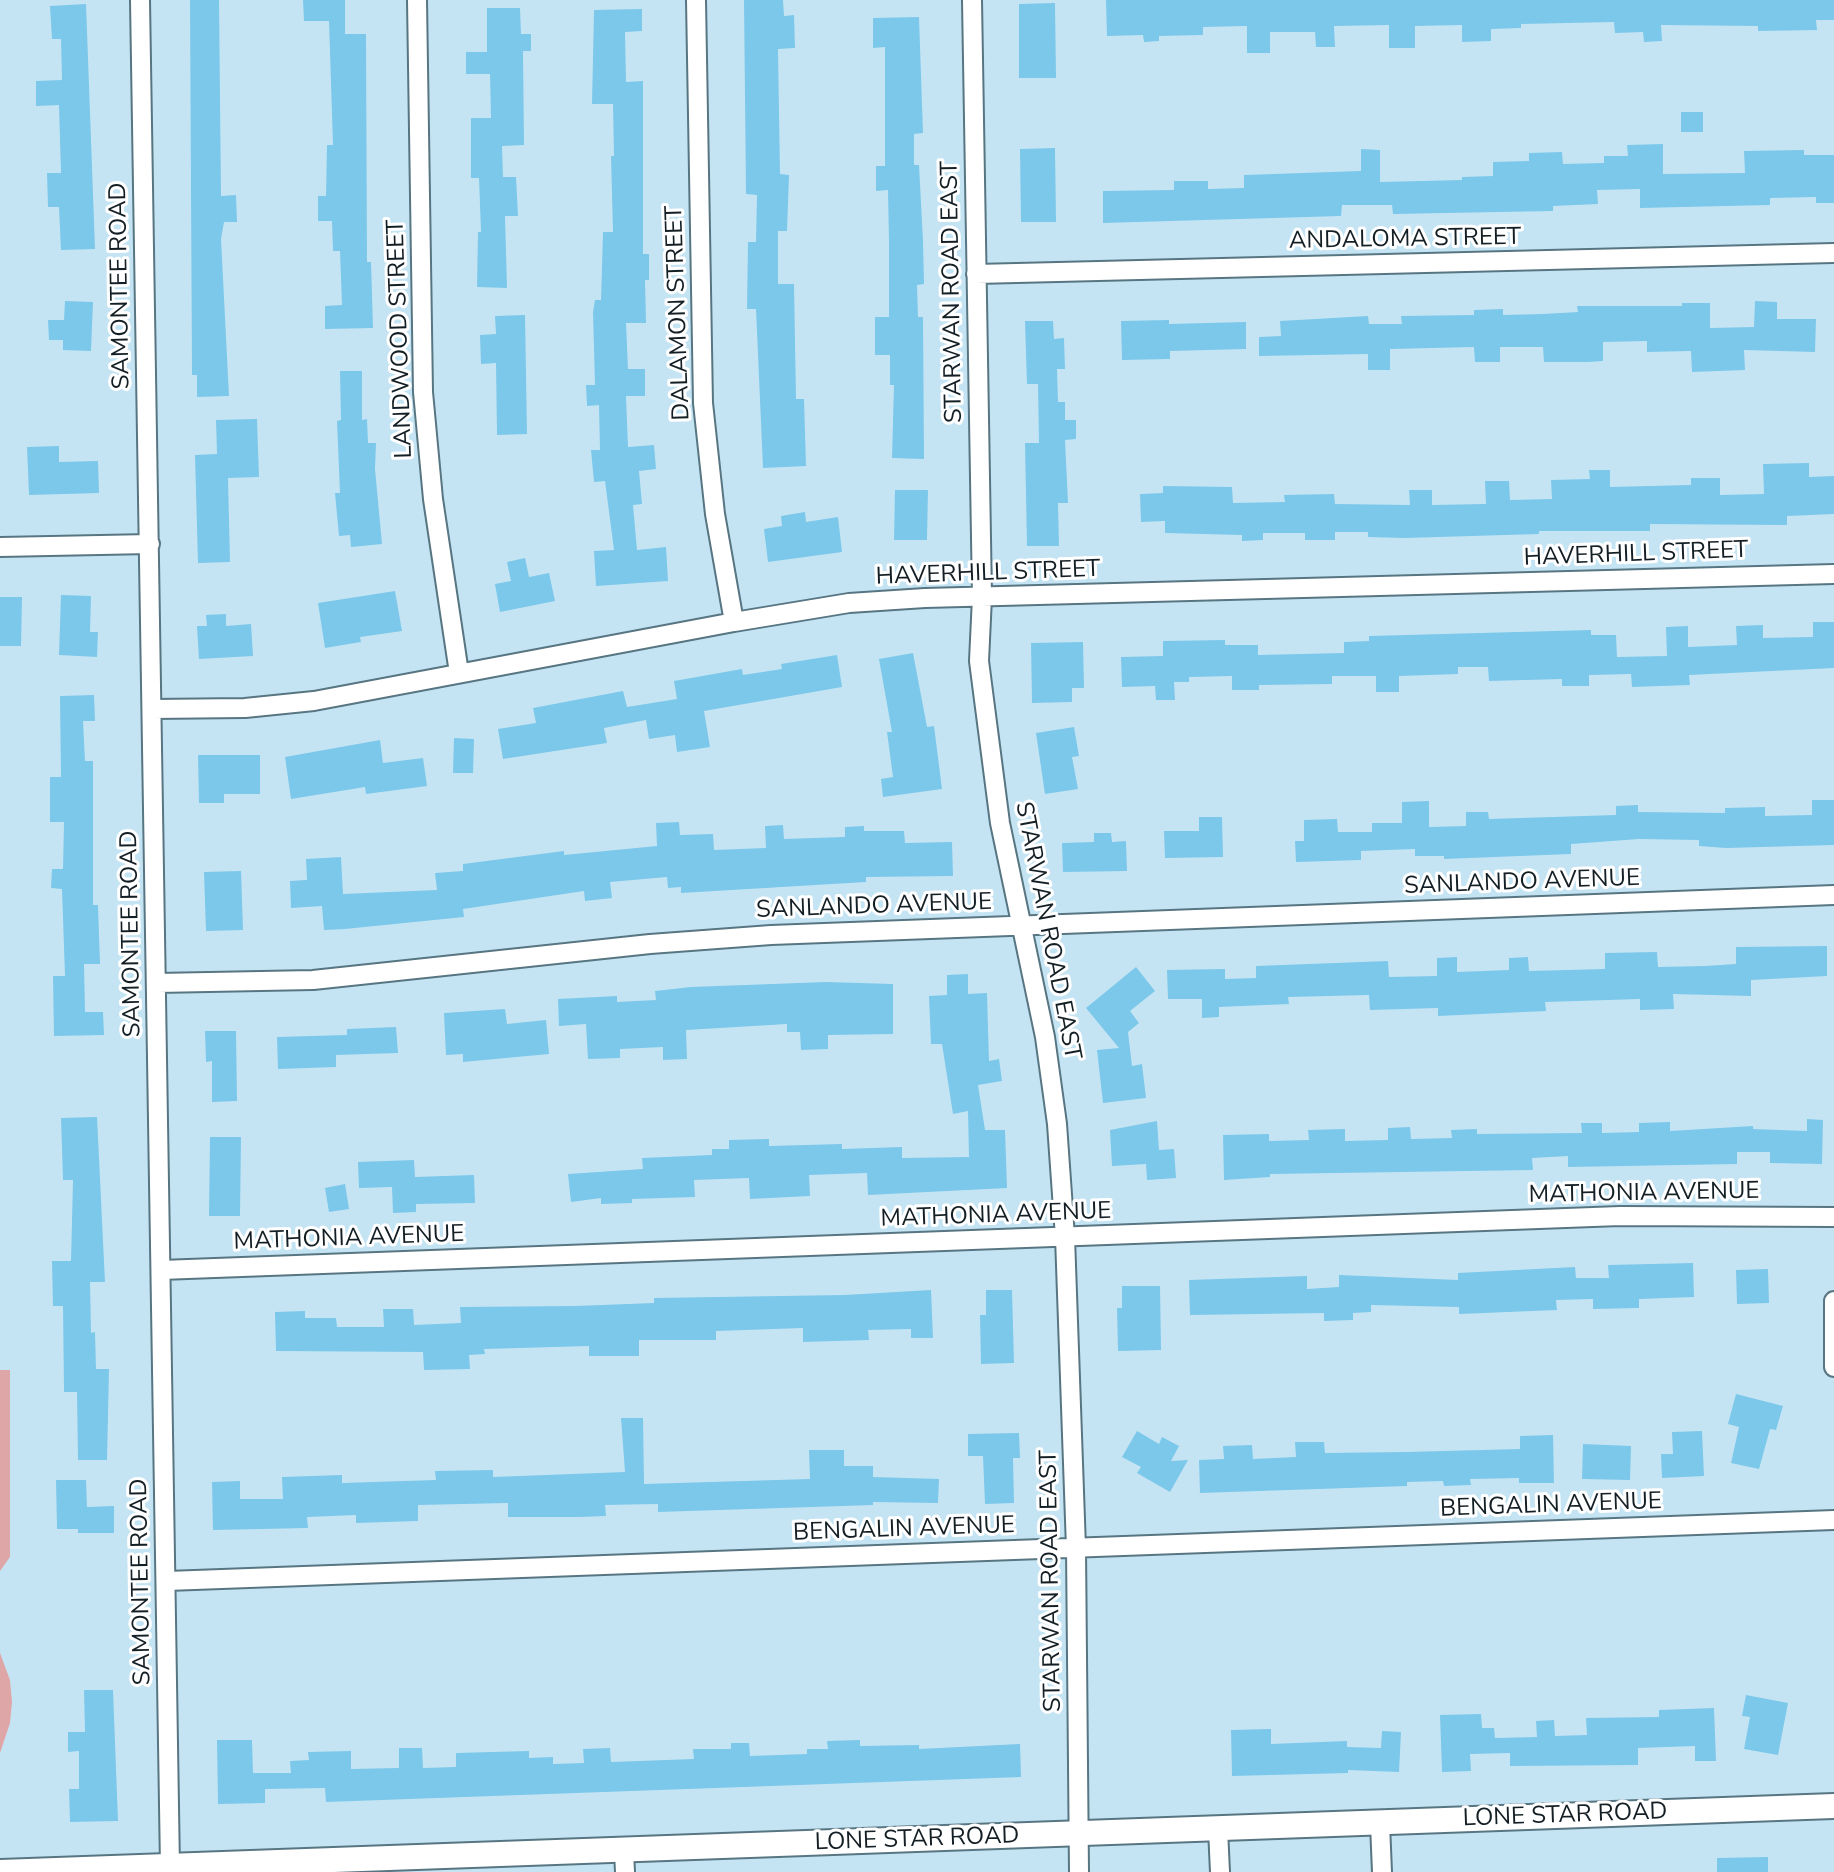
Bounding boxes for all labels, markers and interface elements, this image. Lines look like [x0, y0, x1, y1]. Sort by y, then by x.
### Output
street label: STARWAN ROAD EAST [936, 161, 970, 423]
street label: SAMONTEE ROAD [105, 182, 137, 390]
street label: DALAMON STREET [661, 205, 697, 421]
street label: LANDWOOD STREET [382, 219, 420, 459]
street label: ANDALOMA STREET [1289, 224, 1521, 256]
street label: HAVERHILL STREET [1523, 537, 1749, 573]
street label: HAVERHILL STREET [875, 556, 1101, 592]
street label: STARWAN ROAD EAST [1008, 800, 1086, 1062]
street label: SAMONTEE ROAD [116, 830, 148, 1038]
street label: SANLANDO AVENUE [1404, 864, 1640, 902]
street label: SANLANDO AVENUE [756, 888, 992, 926]
street label: MATHONIA AVENUE [1528, 1178, 1760, 1210]
street label: MATHONIA AVENUE [880, 1198, 1112, 1234]
street label: MATHONIA AVENUE [233, 1221, 465, 1257]
street label: STARWAN ROAD EAST [1035, 1450, 1069, 1712]
street label: SAMONTEE ROAD [126, 1478, 158, 1686]
street label: BENGALIN AVENUE [1440, 1488, 1662, 1524]
street label: BENGALIN AVENUE [793, 1512, 1015, 1548]
street label: LONE STAR ROAD [1462, 1798, 1668, 1834]
street label: LONE STAR ROAD [814, 1822, 1020, 1858]

